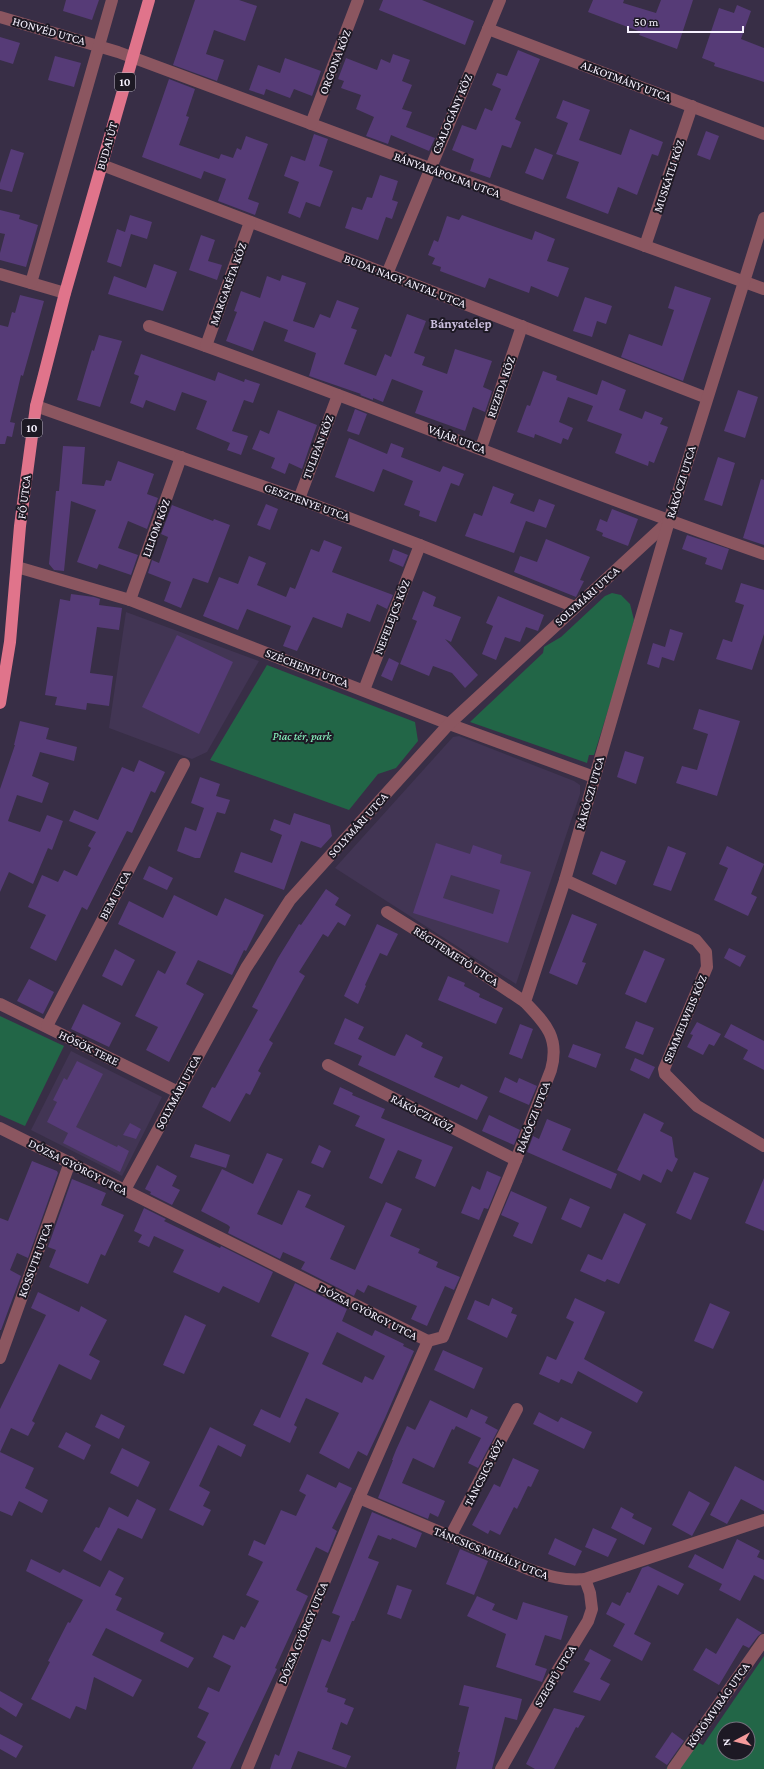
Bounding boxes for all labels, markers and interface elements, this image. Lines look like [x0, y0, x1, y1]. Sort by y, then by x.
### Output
scale bar [628, 8, 743, 34]
street label: HONVÉD UTCA [11, 14, 87, 48]
text: 50 m [634, 15, 659, 29]
street label: ORGONA KÖZ [316, 28, 354, 96]
street label: ALKOTMÁNY UTCA [579, 57, 673, 105]
street label: CSALOGÁNY KÖZ [429, 72, 475, 156]
road number: 10 [115, 73, 135, 91]
street label: BUDAI ÚT [93, 120, 121, 172]
street label: MUSKÁTLI KÖZ [651, 138, 687, 214]
street label: BÁNYAKÁPOLNA UTCA [392, 149, 502, 201]
street label: MARGARÉTA KÖZ [207, 241, 249, 327]
street label: BUDAI NAGY ANTAL UTCA [342, 251, 468, 311]
district label: Bányatelep [430, 316, 492, 331]
street label: REZEDA KÖZ [484, 355, 518, 419]
street label: TULIPÁN KÖZ [299, 413, 337, 481]
road number: 10 [22, 419, 42, 437]
street label: VÁJÁR UTCA [426, 422, 488, 456]
street label: RÁKÓCZI UTCA [663, 444, 699, 520]
street label: FŐ UTCA [14, 474, 34, 520]
street label: GESZTENYE UTCA [262, 480, 352, 524]
street label: LILIOM KÖZ [139, 497, 173, 559]
street label: SOLYMÁRI UTCA [552, 563, 623, 629]
street label: NEFELEJCS KÖZ [371, 578, 413, 656]
street label: SZÉCHENYI UTCA [263, 646, 351, 690]
park label: Piac tér, park [272, 729, 332, 743]
street label: RÁKÓCZI UTCA [573, 755, 607, 831]
street label: SOLYMÁRI UTCA [325, 789, 391, 860]
street label: BEM UTCA [96, 868, 134, 922]
street label: RÉGITEMETŐ UTCA [411, 923, 501, 989]
street label: SEMMELWEIS KÖZ [660, 973, 710, 1065]
street label: HŐSÖK TERE [57, 1027, 122, 1069]
street label: SOLYMÁRI UTCA [152, 1052, 204, 1132]
street label: RÁKÓCZI UTCA [513, 1079, 553, 1155]
street label: RÁKÓCZI KÖZ [388, 1091, 456, 1135]
street label: DÓZSA GYÖRGY UTCA [26, 1136, 130, 1198]
street label: KOSSUTH UTCA [15, 1221, 55, 1299]
street label: DÓZSA GYÖRGY UTCA [316, 1281, 420, 1343]
street label: TÁNCSICS KÖZ [461, 1437, 507, 1509]
street label: TÁNCSICS MIHÁLY UTCA [432, 1524, 550, 1582]
street label: DÓZSA GYÖRGY UTCA [275, 1580, 331, 1686]
street label: SZEGFŰ UTCA [531, 1642, 579, 1710]
street label: KÖRÖMVIRÁG UTCA [683, 1660, 753, 1750]
north arrow [716, 1721, 756, 1761]
text: N [720, 1737, 732, 1747]

